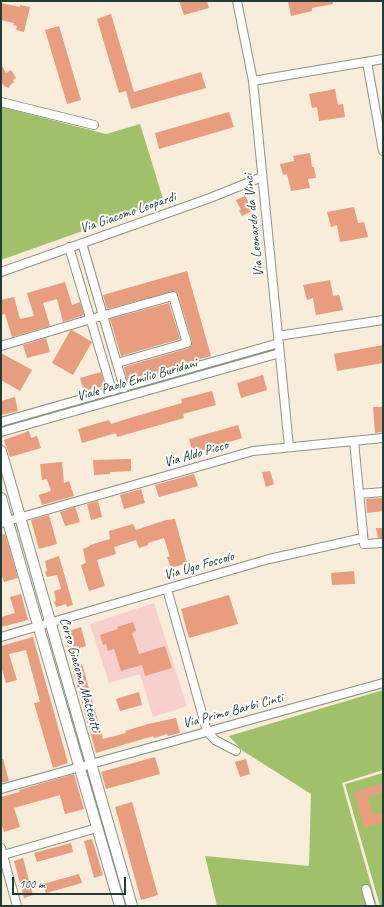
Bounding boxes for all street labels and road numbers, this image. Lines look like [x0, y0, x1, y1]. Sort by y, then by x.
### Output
street label: Via Leonardo da Vinci [240, 173, 268, 277]
street label: Via Giacomo Leopardi [78, 189, 178, 237]
street label: Viale Paolo Emilio Buridani [75, 355, 199, 405]
street label: Via Aldo Picco [162, 437, 230, 471]
street label: Via Ugo Foscolo [162, 548, 236, 584]
street label: Corso Giacomo Matteotti [56, 616, 104, 734]
street label: Via Primo Barbi Cinti [181, 690, 285, 732]

